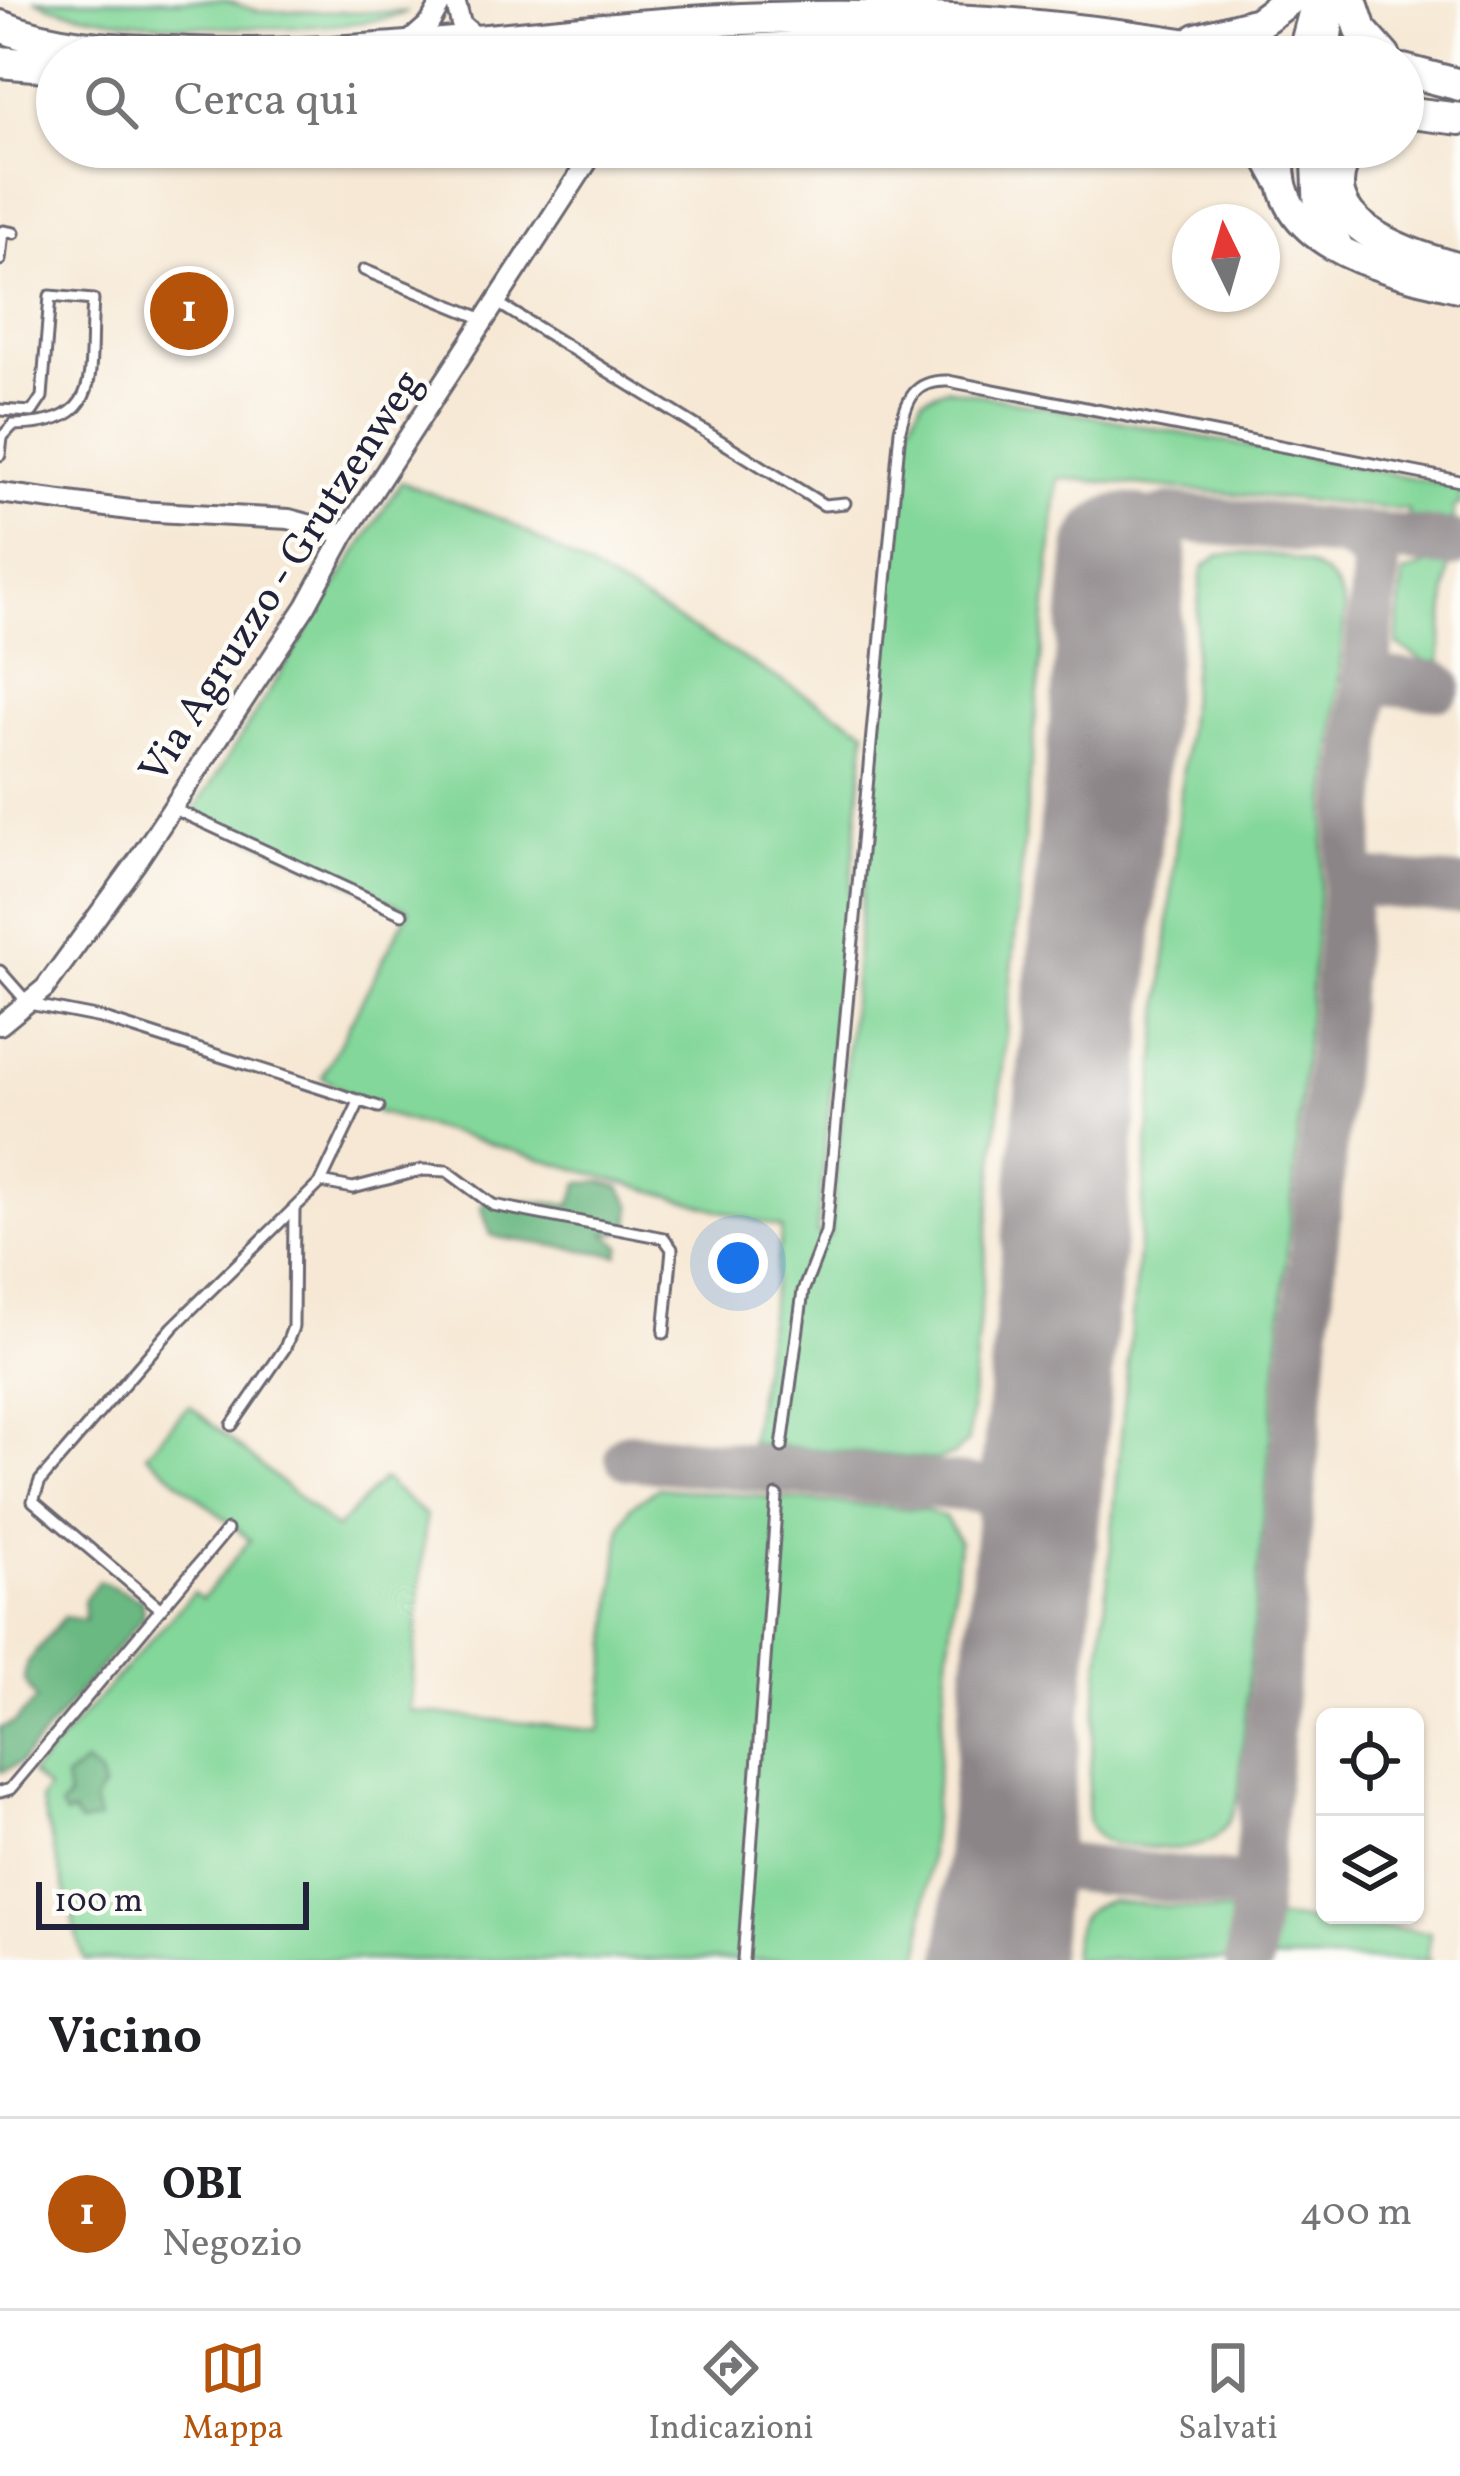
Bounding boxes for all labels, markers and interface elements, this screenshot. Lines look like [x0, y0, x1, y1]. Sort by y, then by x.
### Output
search box [36, 36, 1424, 168]
icon: search [78, 69, 144, 135]
text: Cerca qui [174, 71, 359, 134]
north arrow [1172, 204, 1280, 312]
pin: 1 [150, 266, 228, 356]
street label: Via Agruzzo - Grutzenweg [127, 359, 439, 796]
your location [708, 1233, 768, 1293]
map controls [1316, 1708, 1424, 1924]
button: locate [1316, 1708, 1424, 1816]
button: layers [1316, 1816, 1424, 1924]
scale bar [36, 1876, 309, 1929]
text: 100 m [54, 1880, 143, 1926]
text: Vicino [48, 2003, 202, 2074]
text: OBI [162, 2155, 243, 2218]
text: 1 [79, 2187, 95, 2241]
text: 400 m [1300, 2187, 1412, 2241]
text: Negozio [162, 2218, 302, 2272]
tab: Mappa [182, 2335, 284, 2453]
tab: Indicazioni [649, 2335, 813, 2453]
tab: Salvati [1178, 2335, 1278, 2453]

